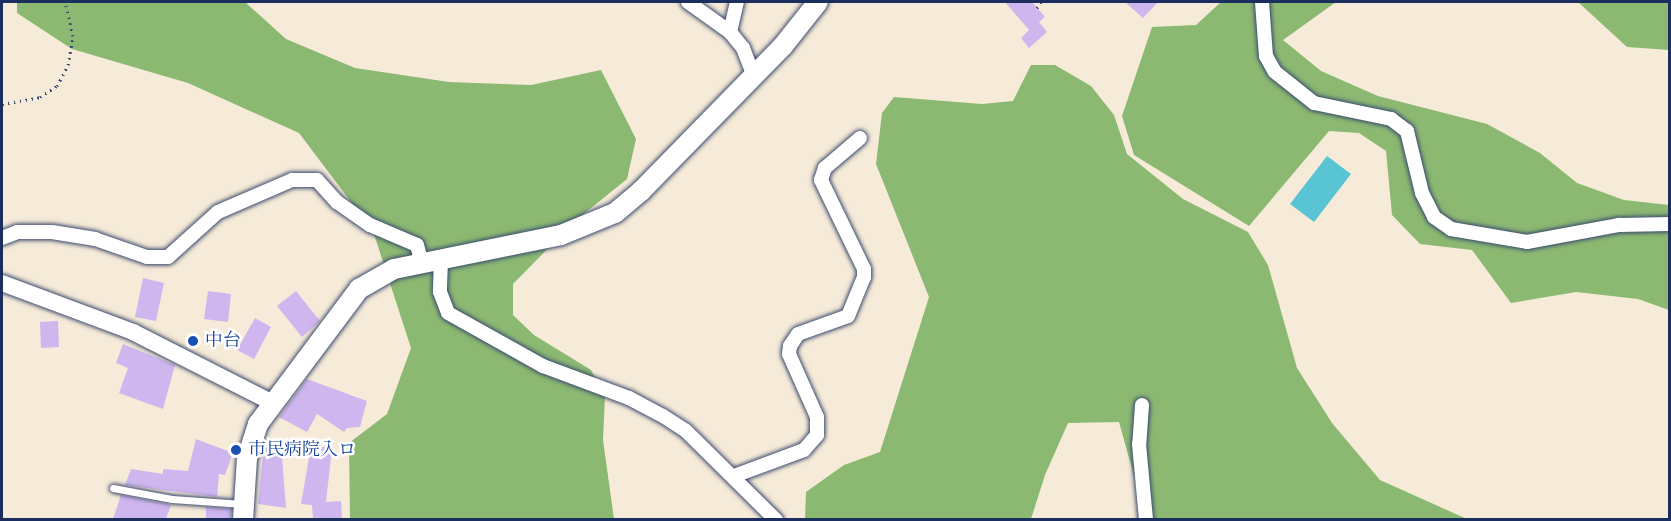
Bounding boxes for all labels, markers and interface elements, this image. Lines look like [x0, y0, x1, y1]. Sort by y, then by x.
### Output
place label: 中台 [205, 330, 241, 352]
marker: 中台 [186, 334, 200, 348]
place label: 市民病院入ロ [248, 439, 356, 461]
marker: 市民病院入ロ [229, 443, 243, 457]

